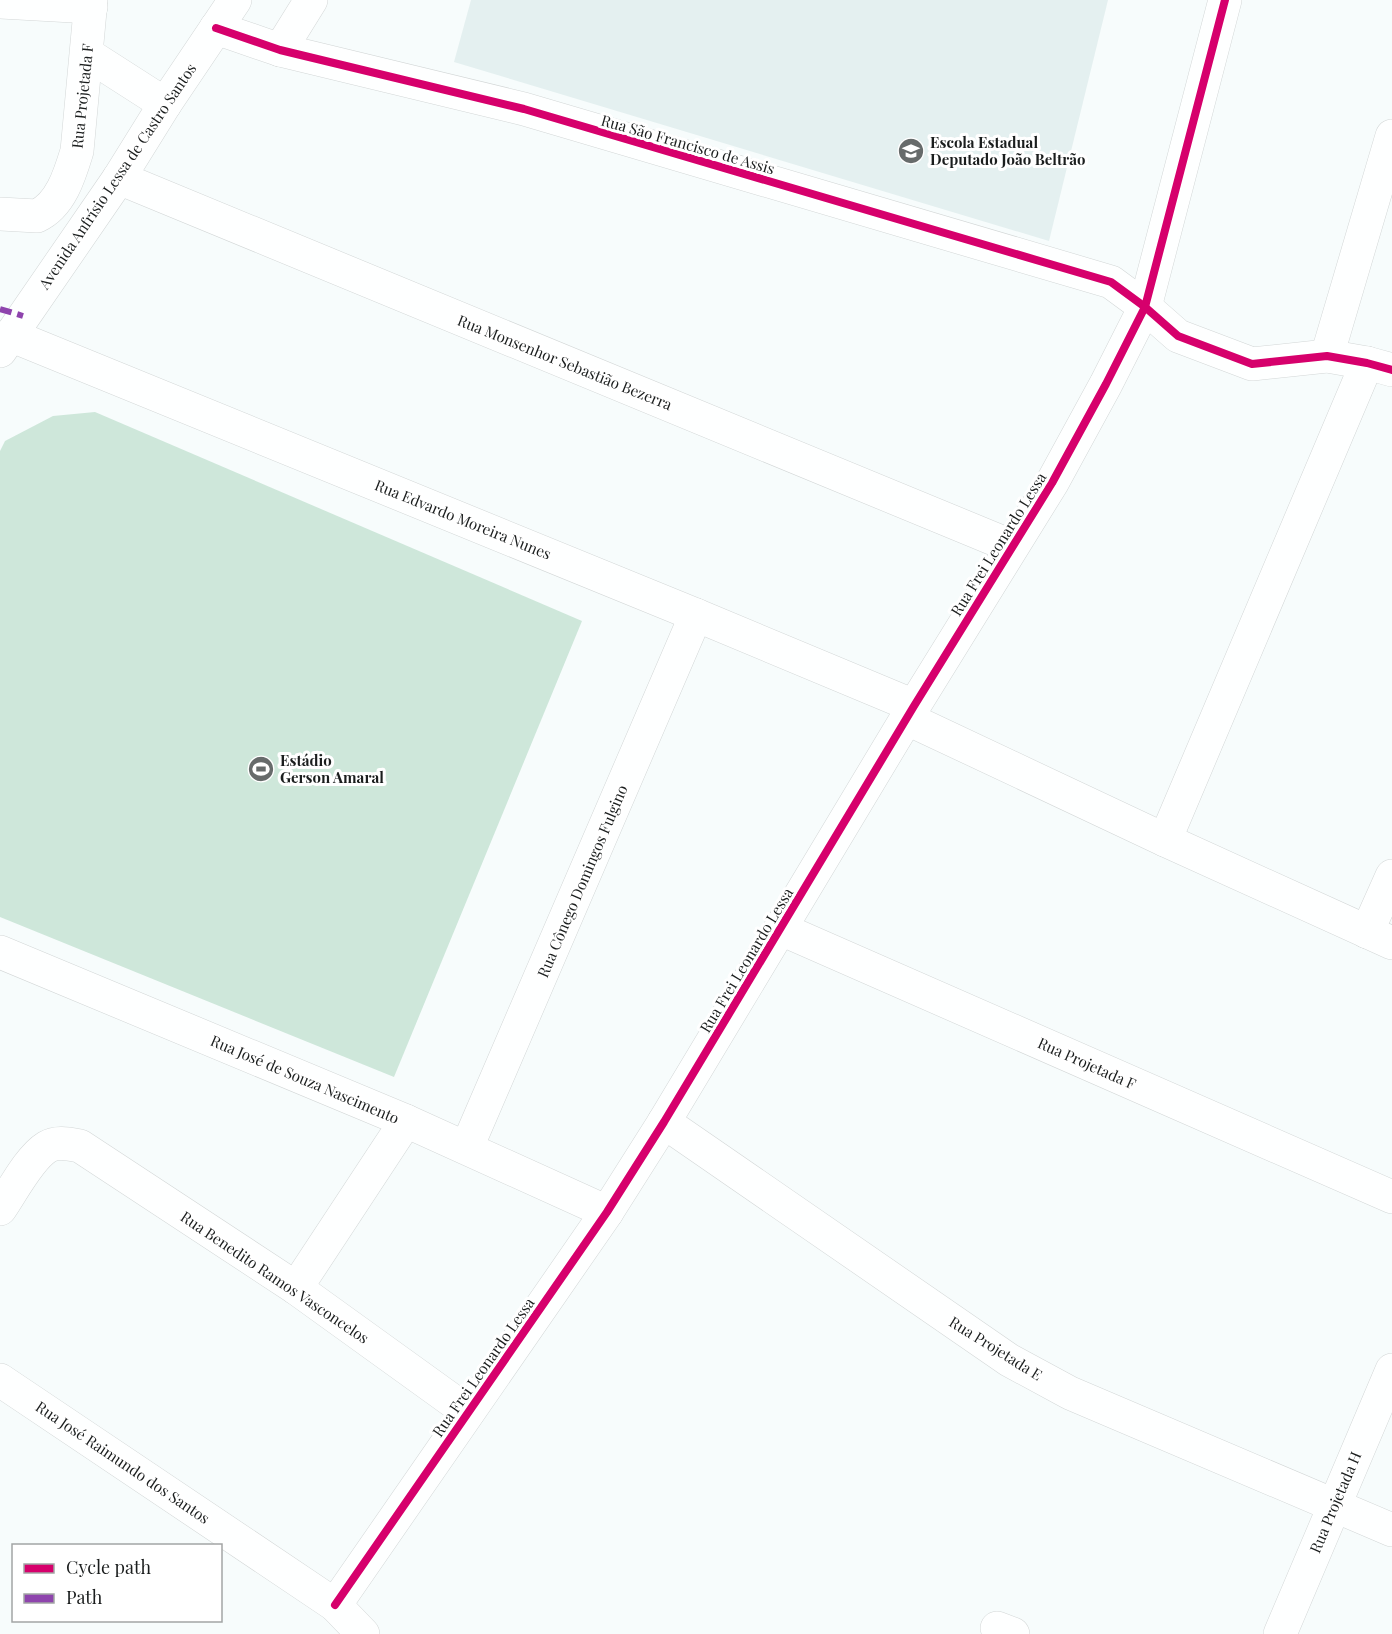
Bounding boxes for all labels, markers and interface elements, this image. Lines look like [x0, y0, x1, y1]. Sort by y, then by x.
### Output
street label: Rua Projetada F [67, 42, 98, 149]
street label: Avenida Anfrísio Lessa de Castro Santos [33, 59, 200, 294]
street label: Rua São Francisco de Assis [599, 110, 777, 178]
place label: Escola Estadual Deputado João Beltrão [930, 132, 1086, 169]
school or university icon: Escola Estadual Deputado João Beltrão [896, 136, 926, 166]
street label: Rua Monsenhor Sebastião Bezerra [455, 310, 676, 415]
street label: Rua Frei Leonardo Lessa [946, 468, 1051, 619]
street label: Rua Edvardo Moreira Nunes [372, 474, 554, 564]
place label: Estádio Gerson Amaral [280, 750, 384, 787]
sports icon: Estádio Gerson Amaral [246, 754, 276, 784]
street label: Rua Cônego Domingos Fulgino [532, 782, 632, 980]
street label: Rua Frei Leonardo Lessa [695, 883, 797, 1036]
street label: Rua José de Souza Nascimento [208, 1030, 402, 1128]
street label: Rua Projetada F [1035, 1032, 1140, 1094]
street label: Rua Benedito Ramos Vasconcelos [177, 1206, 373, 1348]
street label: Rua Frei Leonardo Lessa [427, 1293, 539, 1441]
street label: Rua Projetada E [946, 1311, 1046, 1385]
street label: Rua José Raimundo dos Santos [32, 1396, 214, 1528]
street label: Rua Projetada H [1305, 1448, 1365, 1556]
legend [12, 1544, 222, 1622]
text: Cycle path [66, 1555, 151, 1579]
text: Path [66, 1585, 103, 1609]

